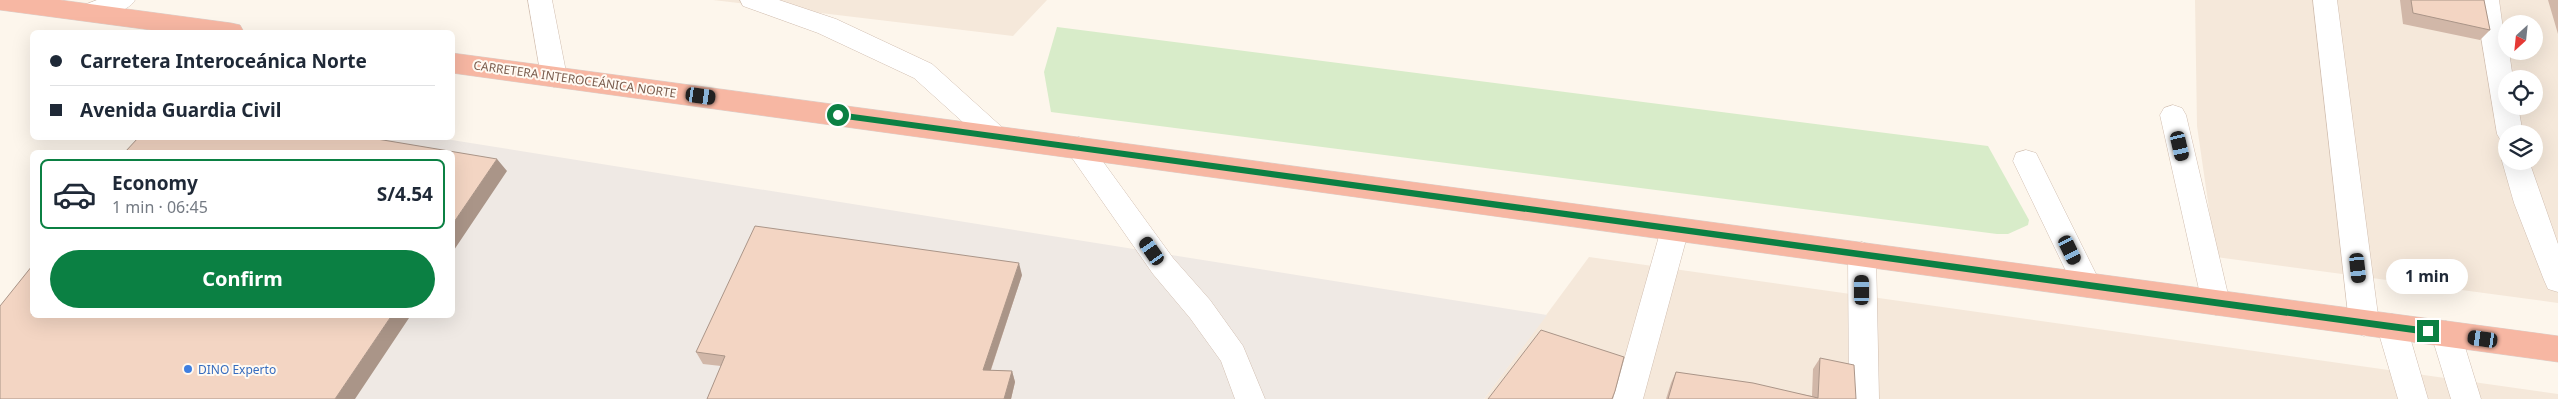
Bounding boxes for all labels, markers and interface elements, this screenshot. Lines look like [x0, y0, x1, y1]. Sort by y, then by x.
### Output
north arrow [2498, 15, 2542, 60]
map controls [2498, 15, 2543, 170]
text: Carretera Interoceánica Norte [80, 48, 367, 74]
street label: CARRETERA INTEROCEÁNICA NORTE [473, 56, 677, 102]
button: locate [2498, 70, 2543, 115]
car [685, 86, 716, 106]
text: Avenida Guardia Civil [80, 97, 281, 123]
route start [827, 104, 849, 126]
button: layers [2498, 125, 2543, 170]
car [2169, 130, 2190, 162]
text: Economy [112, 170, 198, 196]
icon: car [52, 172, 97, 217]
text: S/4.54 [377, 181, 433, 207]
text: 1 min · 06:45 [112, 196, 208, 218]
car [2056, 233, 2083, 267]
car [1137, 234, 1166, 268]
button: Confirm [50, 250, 435, 308]
car [2348, 252, 2367, 284]
callout: 1 min [2387, 258, 2469, 294]
text: 1 min [2405, 265, 2449, 287]
car [1854, 275, 1869, 305]
route end [2417, 320, 2439, 342]
car [2467, 329, 2498, 349]
place label: DINO Experto [198, 361, 276, 378]
marker: DINO Experto [182, 363, 194, 375]

